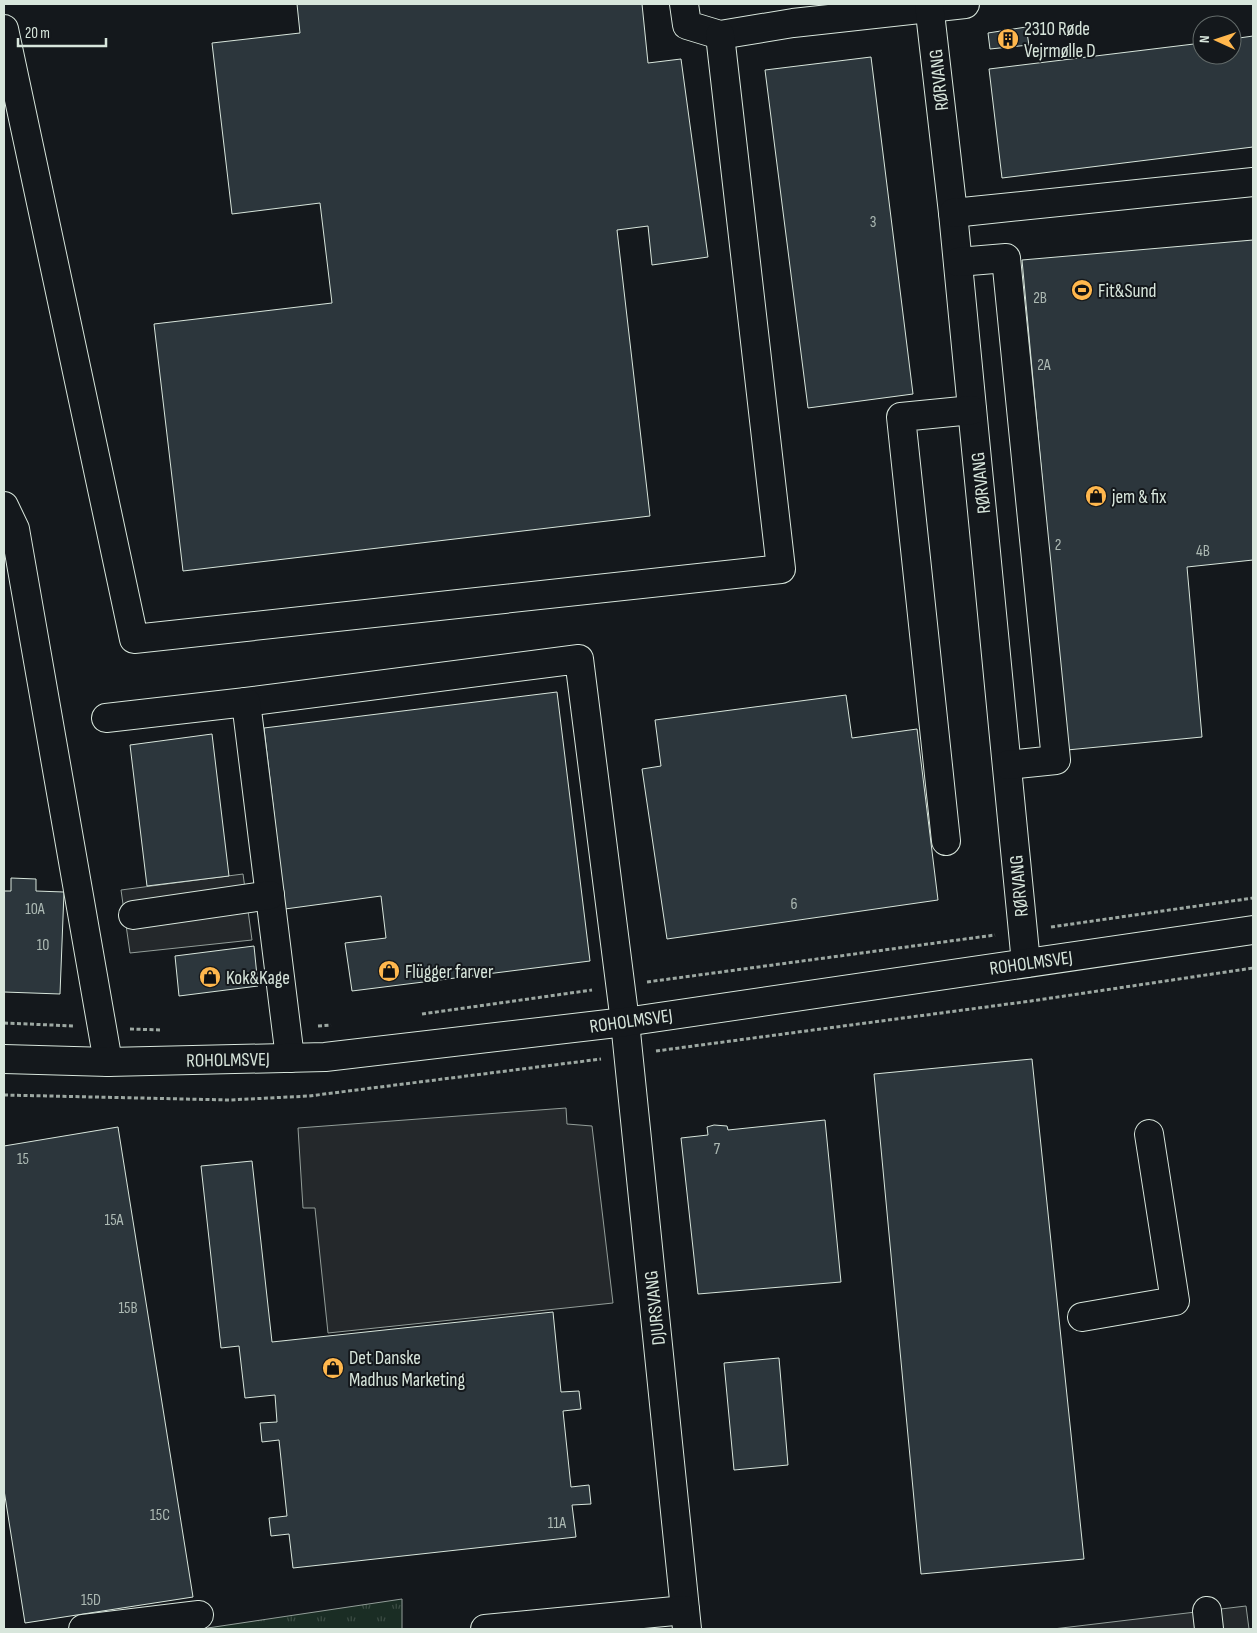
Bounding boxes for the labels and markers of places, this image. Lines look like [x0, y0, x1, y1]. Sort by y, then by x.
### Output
place label: 2310 Røde Vejrmølle D [1024, 18, 1096, 63]
building icon: 2310 Røde Vejrmølle D [996, 27, 1020, 51]
sports icon: Fit&Sund [1070, 278, 1094, 302]
place label: Fit&Sund [1098, 280, 1157, 303]
shop icon: jem & fix [1084, 484, 1108, 508]
place label: jem & fix [1111, 486, 1166, 509]
shop icon: Flügger farver [377, 959, 401, 983]
place label: Flügger farver [405, 961, 494, 984]
shop icon: Kok&Kage [198, 965, 222, 989]
place label: Kok&Kage [226, 967, 290, 990]
place label: Det Danske Madhus Marketing [349, 1347, 465, 1392]
shop icon: Det Danske Madhus Marketing [321, 1356, 345, 1380]

